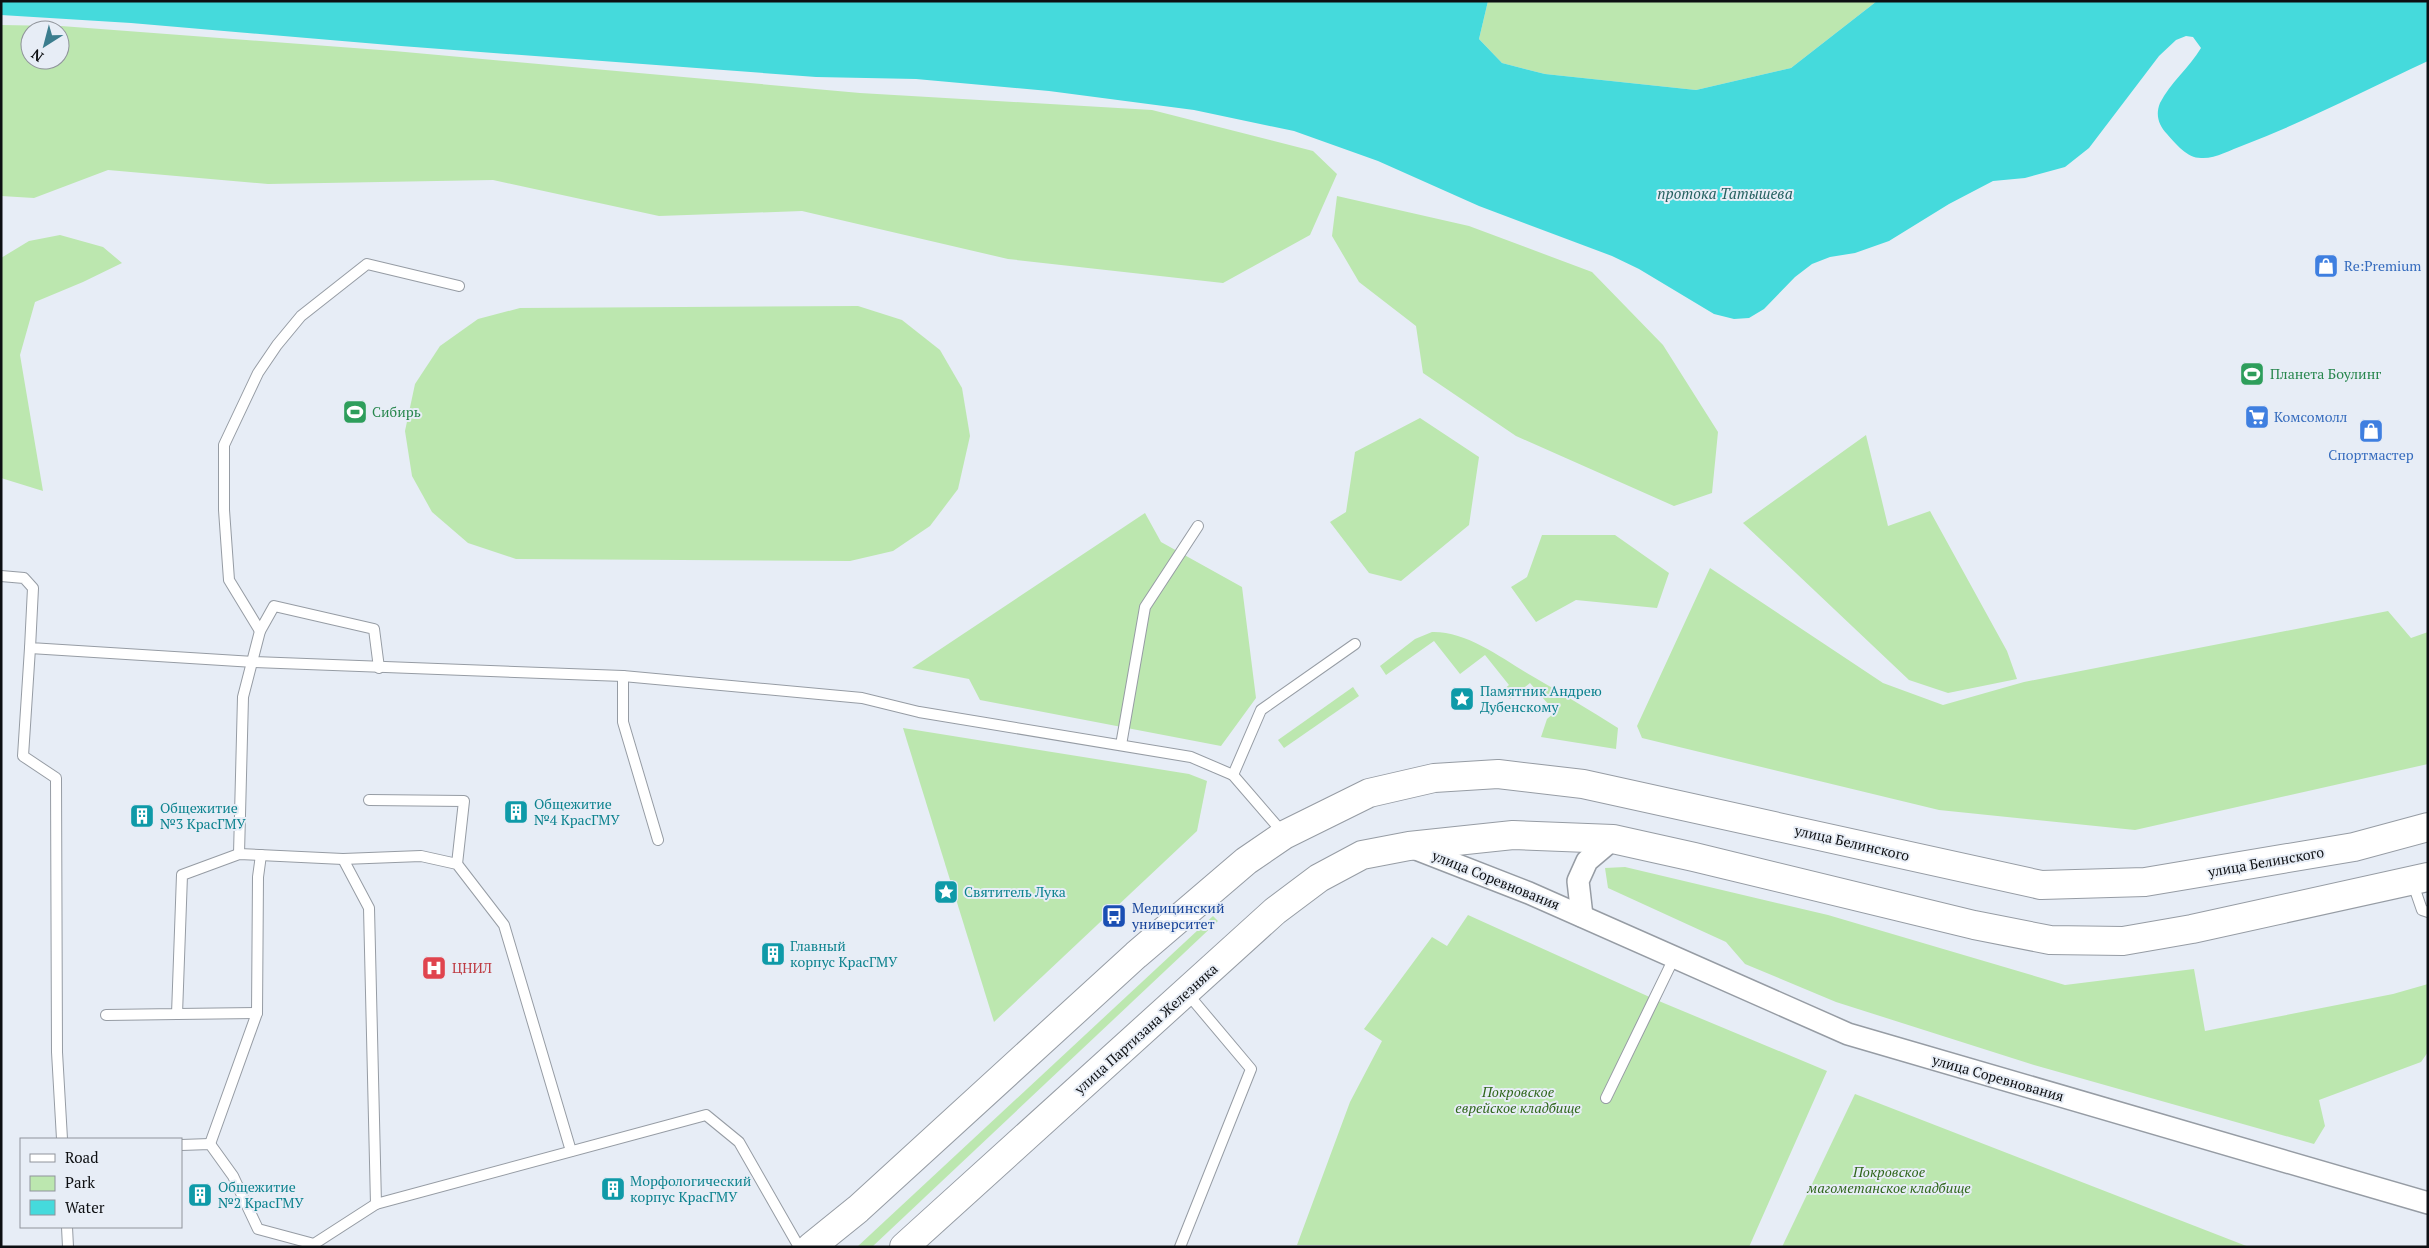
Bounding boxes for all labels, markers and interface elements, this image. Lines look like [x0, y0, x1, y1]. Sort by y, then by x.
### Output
north arrow [20, 20, 70, 70]
text: N [27, 45, 47, 67]
water label: протока Татышева [1657, 183, 1793, 203]
shop icon: Re:Premium [2313, 253, 2339, 279]
place label: Re:Premium [2344, 256, 2421, 275]
sports icon: Планета Боулинг [2239, 361, 2265, 387]
place label: Планета Боулинг [2270, 364, 2381, 383]
sports icon: Сибирь [342, 399, 368, 425]
place label: Сибирь [372, 402, 421, 421]
supermarket icon: Комсомолл [2244, 404, 2270, 430]
place label: Комсомолл [2274, 407, 2348, 426]
shop icon: Спортмастер [2358, 418, 2384, 444]
place label: Спортмастер [2328, 445, 2414, 464]
place label: Памятник Андрею Дубенскому [1480, 681, 1602, 716]
place icon: Памятник Андрею Дубенскому [1449, 686, 1475, 712]
place label: Общежитие №4 КрасГМУ [534, 794, 620, 829]
place label: Общежитие №3 КрасГМУ [160, 798, 246, 833]
building icon: Общежитие №4 КрасГМУ [503, 799, 529, 825]
building icon: Общежитие №3 КрасГМУ [129, 803, 155, 829]
street label: улица Белинского [1792, 820, 1912, 865]
street label: улица Белинского [2205, 842, 2326, 881]
street label: улица Соревнования [1429, 845, 1563, 914]
place icon: Святитель Лука [933, 879, 959, 905]
place label: Святитель Лука [964, 882, 1066, 901]
place label: Медицинский университет [1131, 898, 1225, 933]
bus stop icon: Медицинский университет [1101, 903, 1127, 929]
place label: Главный корпус КрасГМУ [790, 936, 898, 971]
building icon: Главный корпус КрасГМУ [760, 941, 786, 967]
hospital icon: ЦНИЛ [421, 955, 447, 981]
place label: ЦНИЛ [452, 958, 492, 977]
street label: улица Партизана Железняка [1069, 959, 1221, 1099]
street label: улица Соревнования [1929, 1049, 2066, 1105]
park label: Покровское еврейское кладбище [1455, 1082, 1581, 1117]
legend [20, 1138, 182, 1228]
text: Road [65, 1147, 98, 1167]
park label: Покровское магометанское кладбище [1806, 1162, 1971, 1197]
place label: Морфологический корпус КрасГМУ [630, 1171, 752, 1206]
text: Park [65, 1172, 95, 1192]
building icon: Морфологический корпус КрасГМУ [600, 1176, 626, 1202]
place label: Общежитие №2 КрасГМУ [218, 1177, 304, 1212]
building icon: Общежитие №2 КрасГМУ [187, 1182, 213, 1208]
text: Water [65, 1197, 105, 1217]

